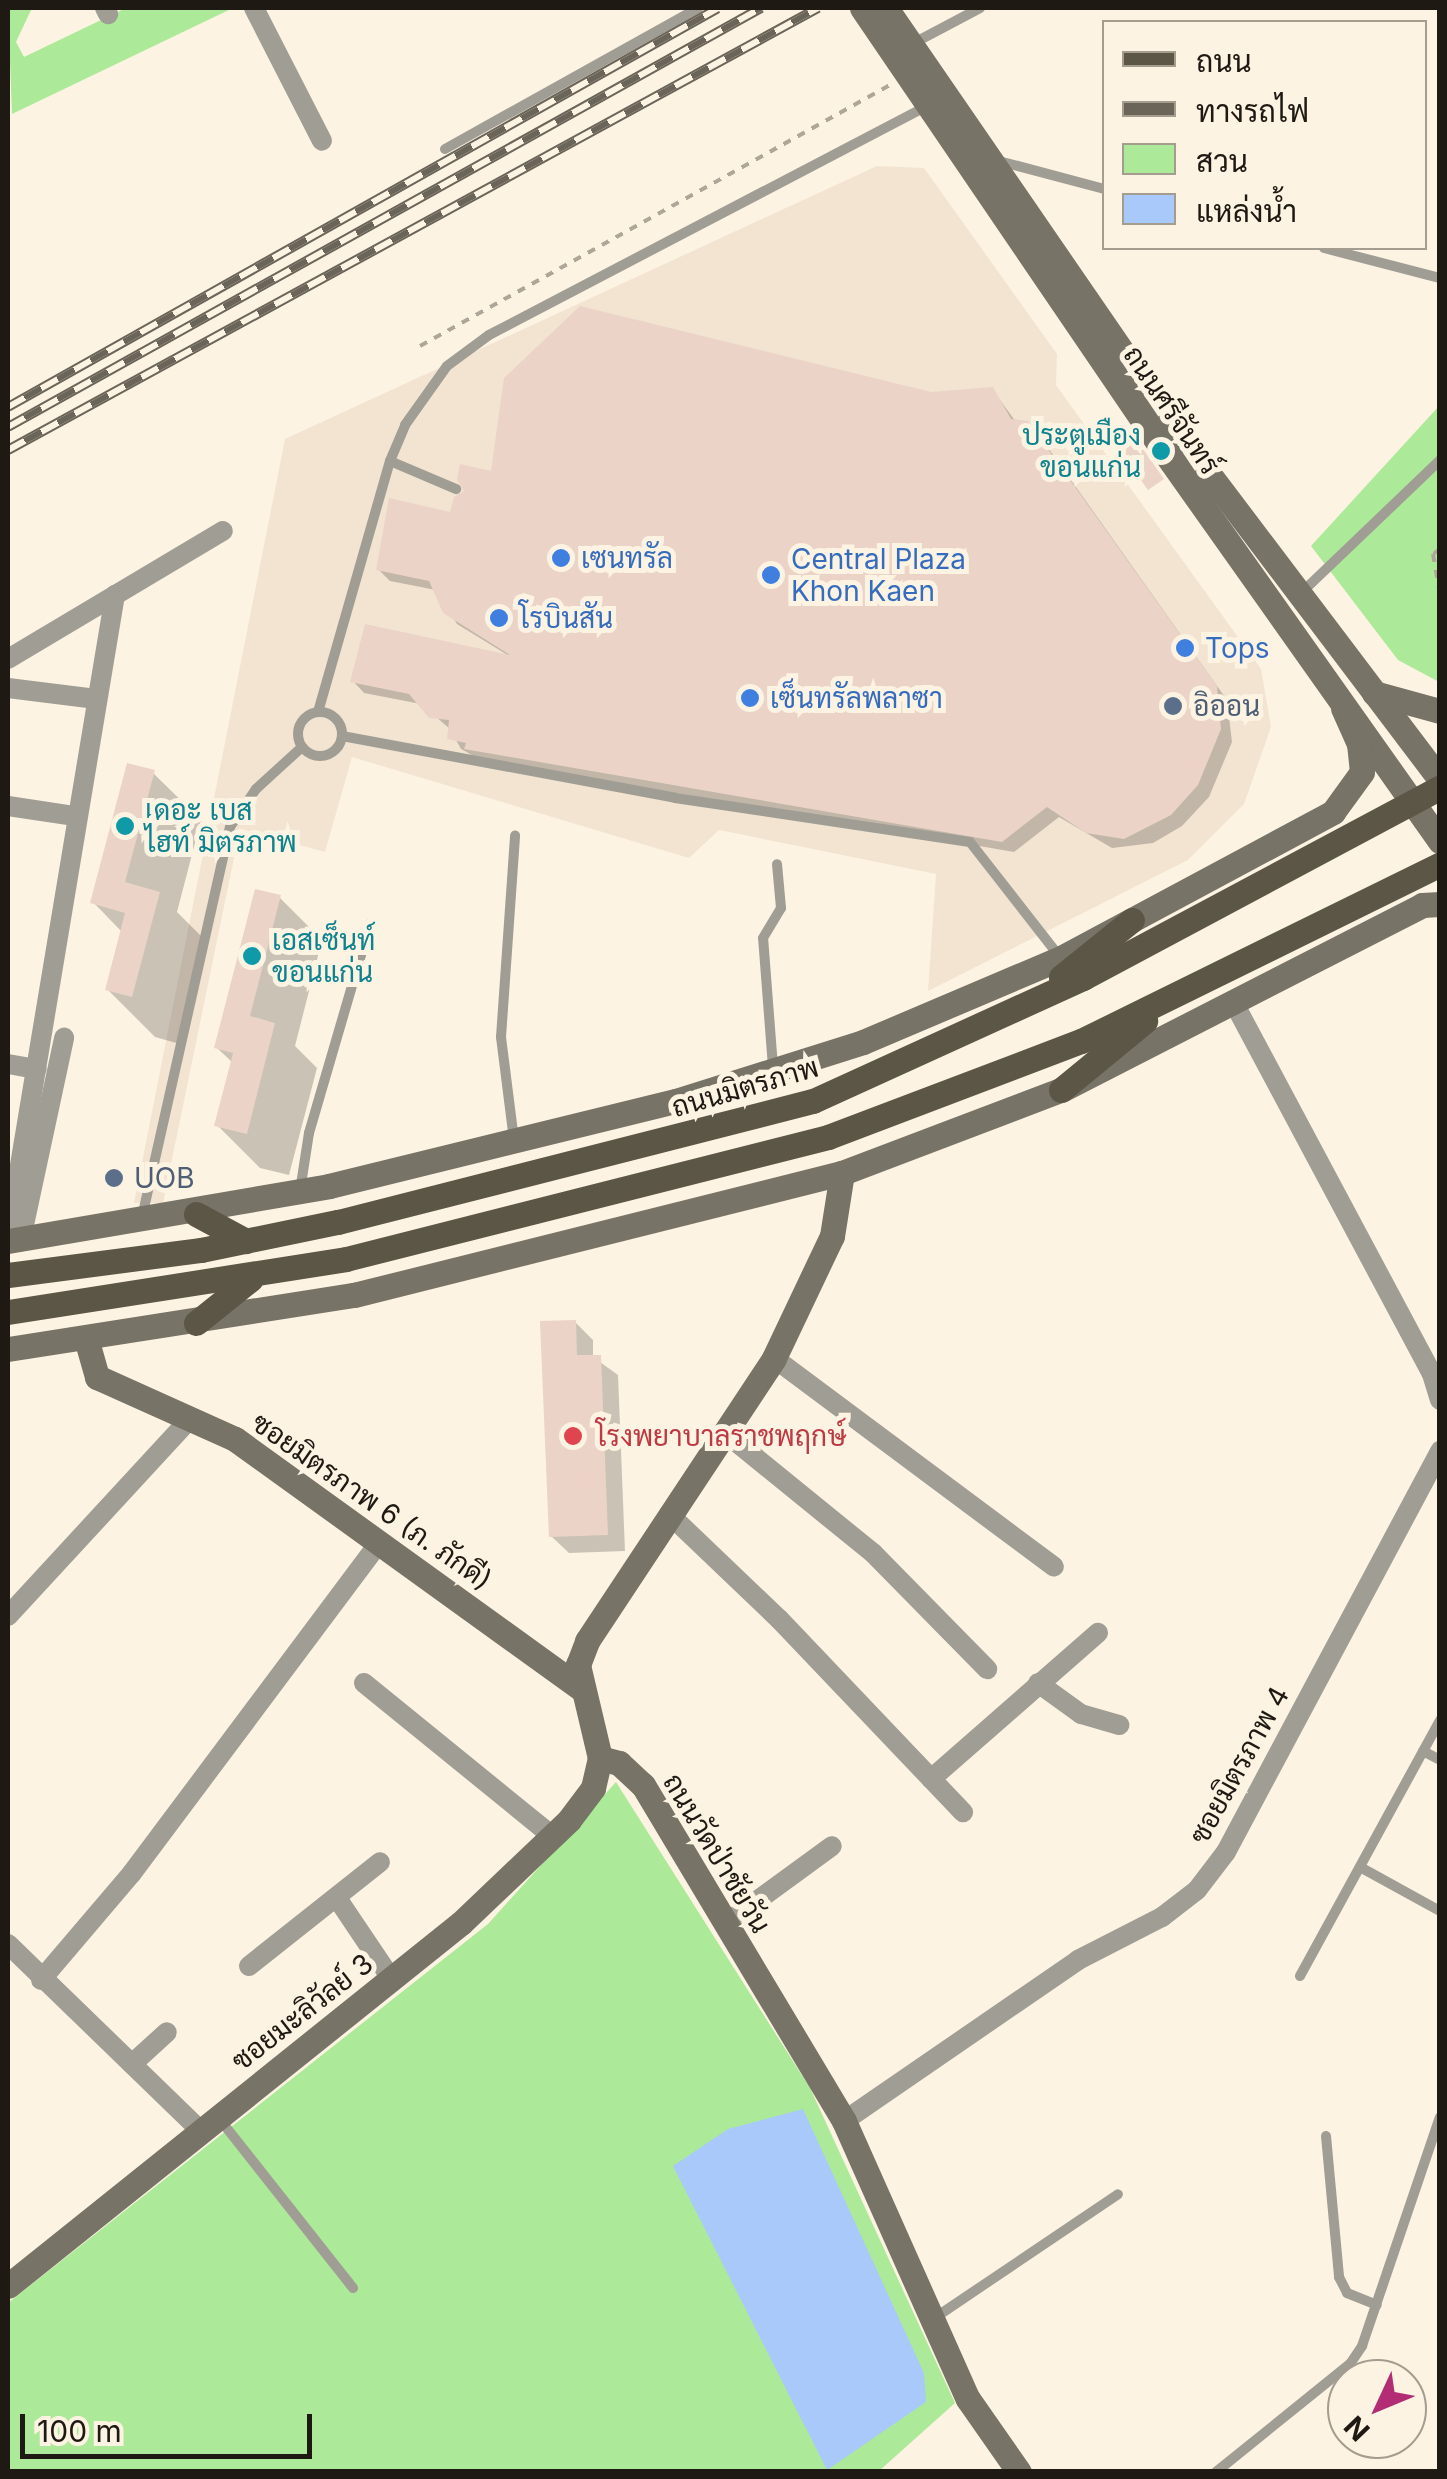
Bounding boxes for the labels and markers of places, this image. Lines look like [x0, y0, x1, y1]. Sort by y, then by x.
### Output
place label: ประตูเมือง ขอนแก่น [1022, 418, 1141, 484]
marker: ประตูเมือง ขอนแก่น [1150, 440, 1172, 462]
place label: เซนทรัล [581, 541, 673, 575]
place label: Central Plaza Khon Kaen [791, 542, 966, 608]
marker: เซนทรัล [550, 547, 572, 569]
marker: Central Plaza Khon Kaen [760, 564, 782, 586]
place label: โรบินสัน [519, 601, 613, 635]
marker: โรบินสัน [488, 607, 510, 629]
place label: Tops [1205, 631, 1270, 665]
marker: Tops [1174, 637, 1196, 659]
place label: เซ็นทรัลพลาซา [770, 681, 943, 715]
marker: เซ็นทรัลพลาซา [739, 687, 761, 709]
place label: อิออน [1193, 689, 1260, 723]
marker: อิออน [1162, 695, 1184, 717]
place label: เดอะ เบส ไฮท์ มิตรภาพ [145, 793, 297, 859]
marker: เดอะ เบส ไฮท์ มิตรภาพ [114, 815, 136, 837]
place label: เอสเซ็นท์ ขอนแก่น [272, 923, 376, 989]
marker: เอสเซ็นท์ ขอนแก่น [241, 945, 263, 967]
place label: UOB [134, 1161, 195, 1195]
marker: UOB [103, 1167, 125, 1189]
place label: โรงพยาบาลราชพฤกษ์ [596, 1419, 846, 1453]
marker: โรงพยาบาลราชพฤกษ์ [560, 1423, 586, 1449]

